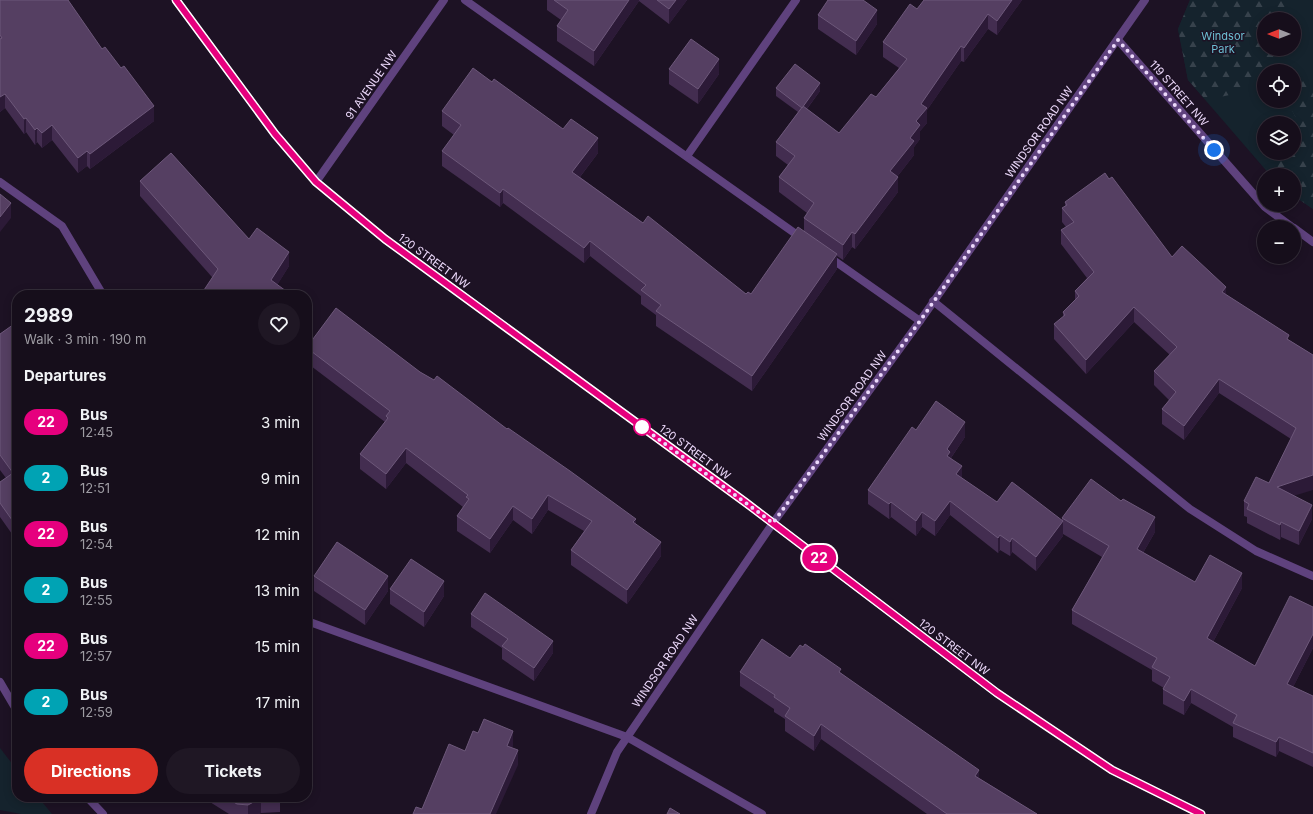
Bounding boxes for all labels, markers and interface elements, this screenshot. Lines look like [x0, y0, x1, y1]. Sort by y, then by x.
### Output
north arrow [1257, 12, 1301, 56]
map controls [1257, 12, 1301, 264]
park label: Windsor Park [1201, 29, 1245, 56]
street label: 91 AVENUE NW [342, 48, 400, 122]
street label: 119 STREET NW [1147, 57, 1211, 129]
button: locate [1257, 64, 1301, 108]
street label: WINDSOR ROAD NW [1002, 83, 1076, 180]
button: layers [1257, 116, 1301, 160]
your location [1204, 140, 1224, 160]
button: + [1257, 168, 1301, 212]
button: − [1257, 220, 1301, 264]
street label: 120 STREET NW [396, 230, 473, 292]
button: heart [258, 303, 300, 345]
text: 2989 [24, 304, 73, 327]
text: Walk · 3 min · 190 m [24, 331, 146, 347]
street label: WINDSOR ROAD NW [814, 348, 890, 444]
text: Departures [24, 366, 106, 385]
text: Bus [80, 405, 108, 424]
text: 22 [37, 413, 55, 430]
text: 3 min [261, 413, 300, 432]
unlabelled marker [633, 418, 651, 436]
street label: 120 STREET NW [657, 421, 734, 483]
text: 12:45 [80, 424, 113, 440]
text: Bus [80, 461, 108, 480]
text: 2 [42, 469, 50, 486]
text: 9 min [261, 469, 300, 488]
text: 12:51 [80, 480, 110, 496]
text: Bus [80, 517, 108, 536]
text: 22 [37, 525, 55, 542]
text: 12 min [255, 525, 300, 544]
text: 12:54 [80, 536, 113, 552]
line badge: 22 [801, 545, 837, 571]
text: 22 [810, 549, 828, 566]
text: Bus [80, 573, 108, 592]
text: 2 [42, 581, 50, 598]
text: 13 min [255, 581, 300, 600]
text: 12:55 [80, 592, 113, 608]
street label: WINDSOR ROAD NW [629, 612, 701, 710]
street label: 120 STREET NW [916, 616, 992, 678]
text: Bus [80, 629, 108, 648]
text: 22 [37, 637, 55, 654]
text: 15 min [255, 637, 300, 656]
text: 12:57 [80, 648, 112, 664]
text: Bus [80, 685, 108, 704]
text: 2 [42, 693, 50, 710]
text: 17 min [256, 693, 300, 712]
text: 12:59 [80, 704, 113, 720]
button: Directions [24, 748, 158, 794]
button: Tickets [166, 748, 300, 794]

